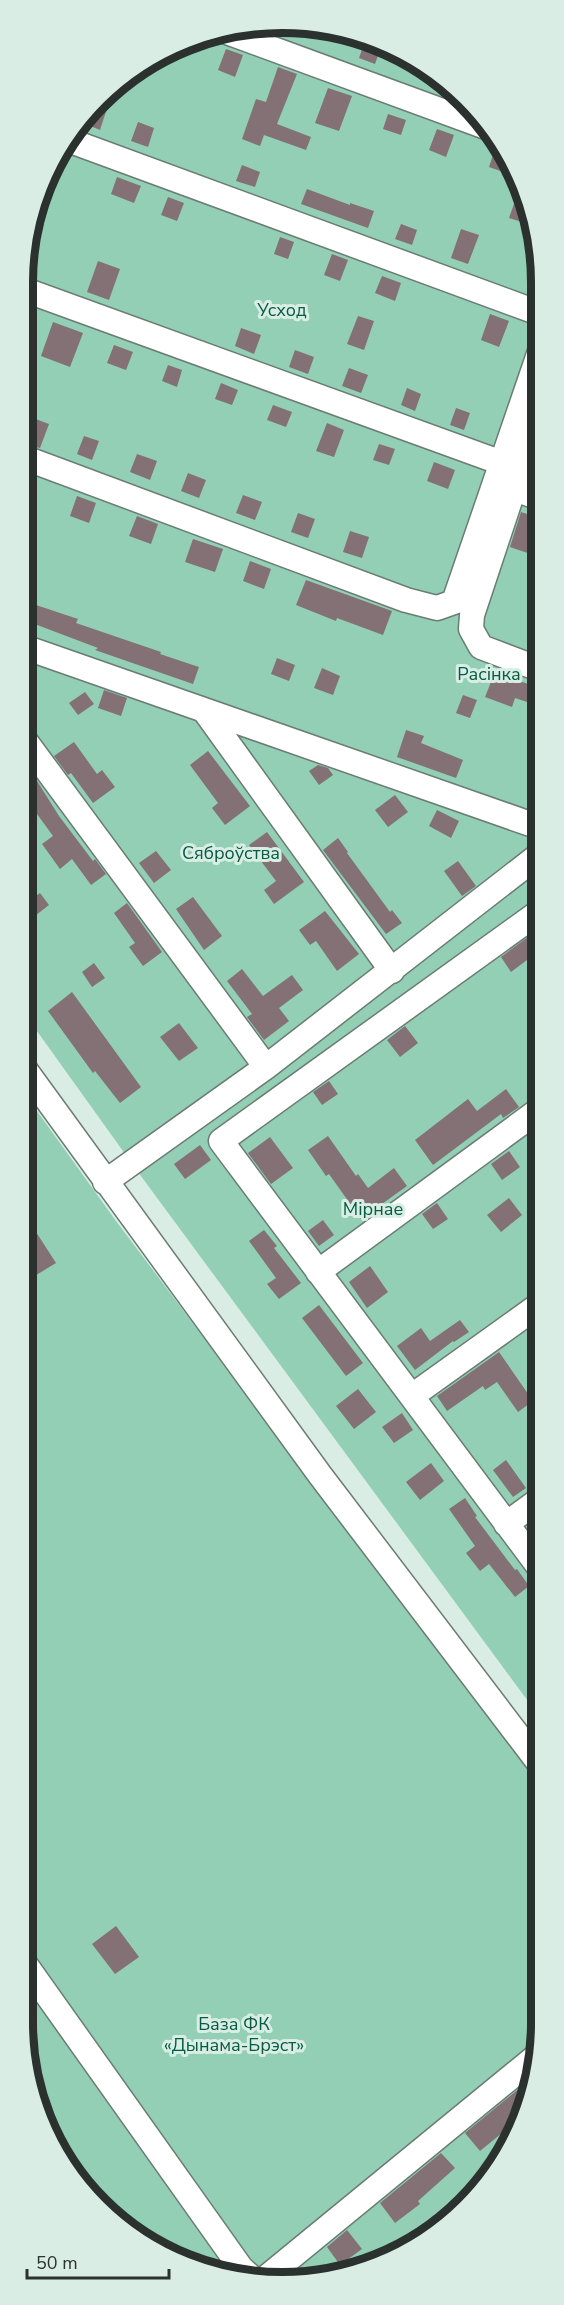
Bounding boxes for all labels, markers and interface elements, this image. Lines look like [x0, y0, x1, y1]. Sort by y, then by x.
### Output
park label: Усход [256, 298, 307, 322]
park label: Расінка [457, 662, 521, 686]
park label: Сяброўства [182, 841, 280, 865]
park label: Мірнае [343, 1197, 403, 1221]
park label: База ФК «Дынама-Брэст» [164, 2012, 304, 2057]
scale bar [27, 2242, 170, 2280]
text: 50 m [36, 2251, 78, 2275]

